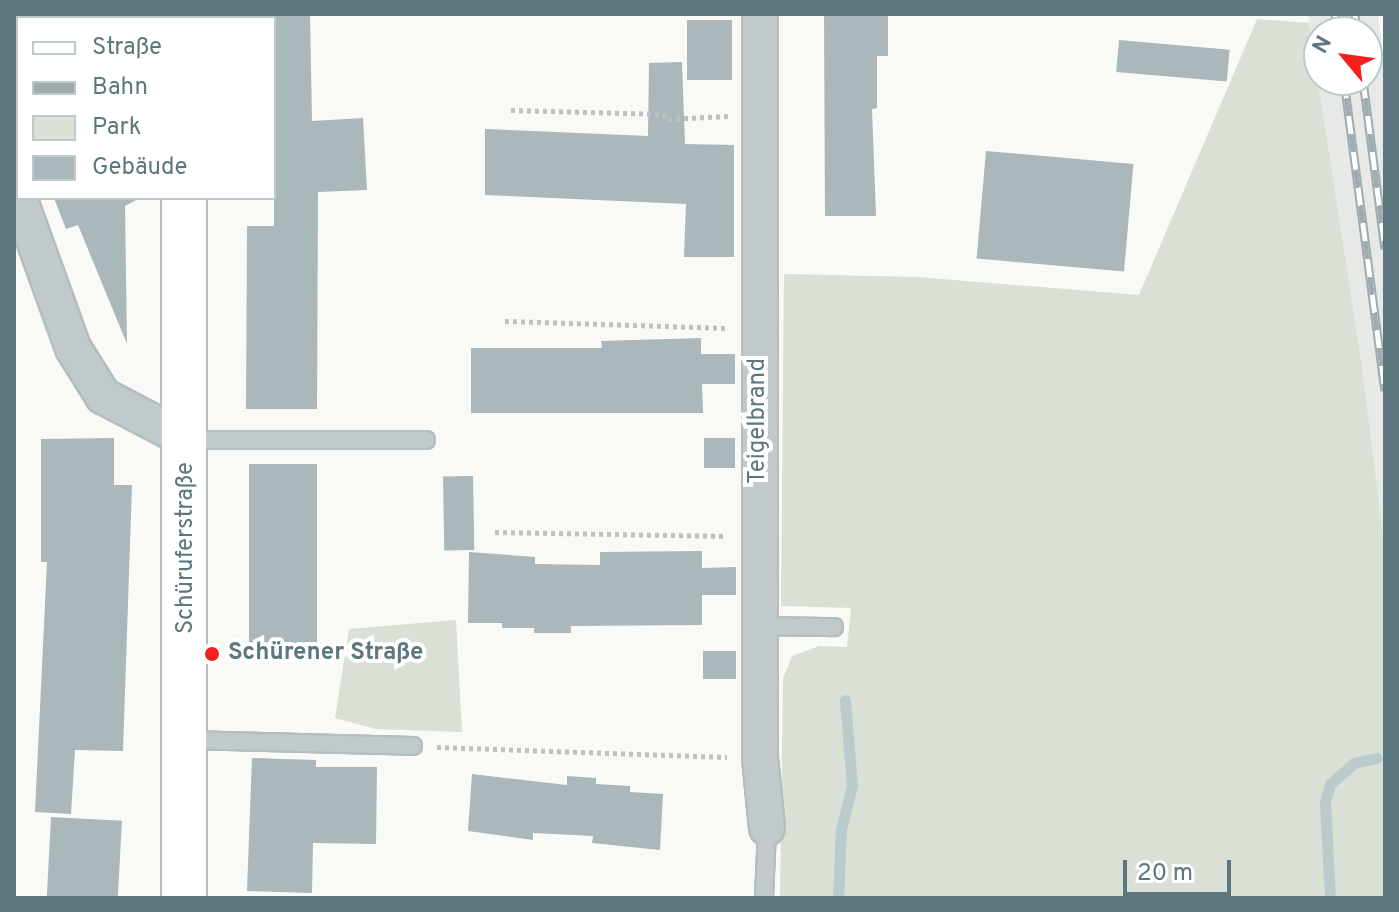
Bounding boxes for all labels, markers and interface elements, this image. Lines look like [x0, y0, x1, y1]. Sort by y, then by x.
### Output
legend [16, 16, 276, 200]
north arrow [1303, 16, 1383, 96]
text: N [1308, 32, 1339, 59]
text: Straße [92, 33, 162, 63]
text: Bahn [92, 73, 148, 103]
text: Park [92, 113, 142, 143]
text: Gebäude [92, 153, 187, 183]
street label: Teigelbrand [745, 358, 773, 484]
street label: Schüruferstraße [173, 462, 201, 634]
place label: Schürener Straße [228, 640, 423, 668]
marker: Schürener Straße [203, 645, 221, 663]
scale bar [1127, 844, 1235, 894]
text: 20 m [1137, 859, 1193, 889]

